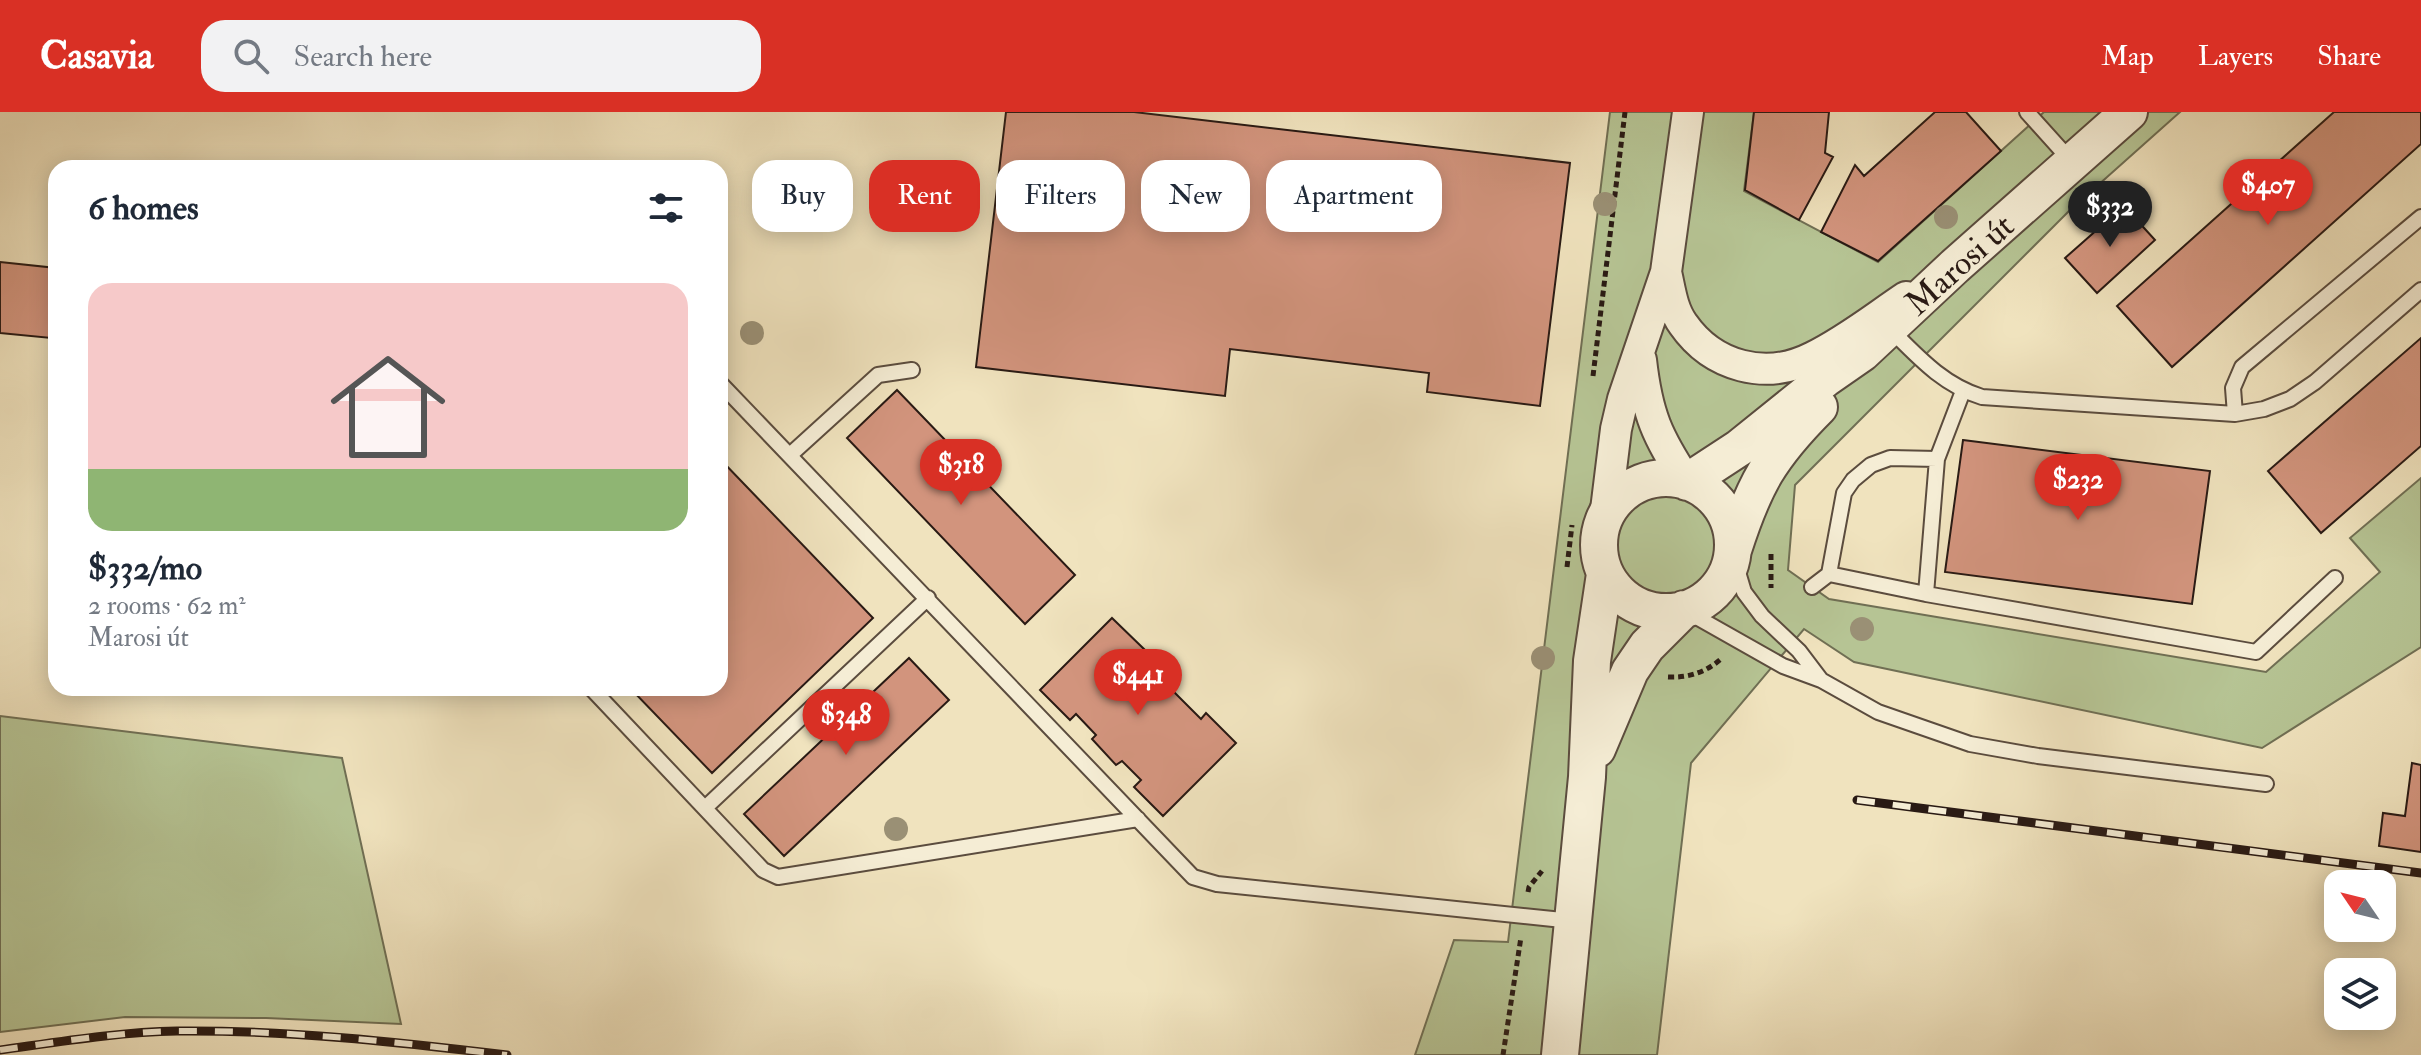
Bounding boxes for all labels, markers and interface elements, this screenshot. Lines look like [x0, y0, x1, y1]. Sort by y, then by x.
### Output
search box [201, 20, 761, 92]
text: Casavia [40, 32, 153, 80]
icon: search [229, 34, 273, 78]
text: Search here [293, 38, 432, 75]
text: Map [2101, 39, 2154, 74]
text: Layers [2198, 39, 2273, 74]
text: Share [2317, 39, 2381, 74]
pin: $407 [2221, 159, 2315, 227]
chip: Buy [752, 160, 853, 232]
chip: Rent [869, 160, 980, 232]
chip: Filters [996, 160, 1125, 232]
chip: New [1141, 160, 1250, 232]
chip: Apartment [1266, 160, 1442, 232]
text: $407 [2241, 169, 2295, 201]
pin: $332 [2063, 181, 2157, 249]
icon: filters [644, 186, 688, 230]
text: 6 homes [88, 187, 199, 230]
text: $332 [2086, 191, 2134, 223]
street label: Marosi út [1897, 205, 2023, 325]
icon: home [316, 335, 460, 479]
pin: $318 [914, 439, 1008, 507]
text: $318 [938, 449, 984, 481]
pin: $232 [2031, 454, 2125, 522]
text: $232 [2052, 464, 2104, 496]
text: $332/mo [88, 547, 202, 590]
text: 2 rooms · 62 m² [88, 590, 246, 622]
text: Marosi út [88, 622, 189, 654]
pin: $441 [1091, 649, 1185, 717]
text: $441 [1112, 659, 1164, 691]
pin: $348 [799, 689, 893, 757]
text: $348 [821, 699, 871, 731]
north arrow [2324, 870, 2396, 942]
map controls [2324, 870, 2396, 1030]
button: layers [2324, 958, 2396, 1030]

